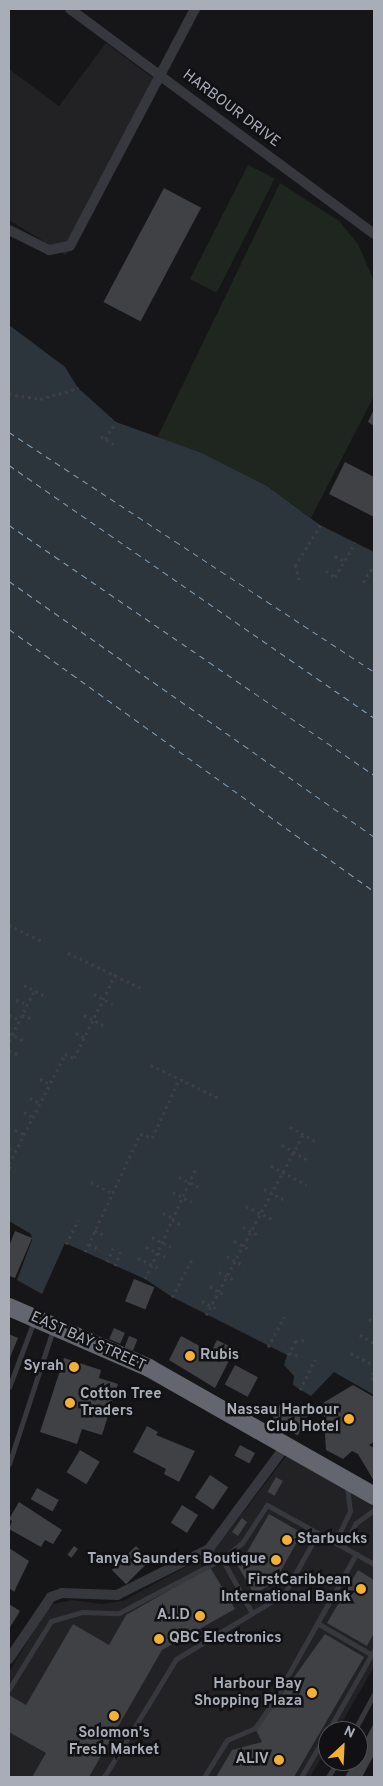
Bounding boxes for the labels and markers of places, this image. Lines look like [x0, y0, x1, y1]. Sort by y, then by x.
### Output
place label: Rubis [200, 1347, 239, 1365]
marker: Rubis [184, 1350, 196, 1362]
place label: Syrah [24, 1358, 64, 1376]
marker: Syrah [68, 1361, 80, 1373]
place label: Cotton Tree Traders [80, 1385, 162, 1420]
marker: Cotton Tree Traders [64, 1397, 76, 1409]
place label: Nassau Harbour Club Hotel [226, 1401, 339, 1436]
marker: Nassau Harbour Club Hotel [343, 1413, 355, 1425]
place label: Starbucks [297, 1531, 367, 1549]
marker: Starbucks [281, 1534, 293, 1546]
place label: Tanya Saunders Boutique [87, 1551, 266, 1569]
marker: Tanya Saunders Boutique [270, 1554, 282, 1566]
place label: FirstCaribbean International Bank [221, 1571, 351, 1606]
marker: FirstCaribbean International Bank [355, 1583, 367, 1595]
place label: A.I.D [157, 1607, 190, 1625]
marker: A.I.D [194, 1610, 206, 1622]
place label: QBC Electronics [169, 1630, 282, 1648]
marker: QBC Electronics [153, 1633, 165, 1645]
place label: Harbour Bay Shopping Plaza [194, 1675, 302, 1710]
marker: Harbour Bay Shopping Plaza [306, 1687, 318, 1699]
marker: Solomon's Fresh Market [108, 1710, 120, 1722]
place label: Solomon's Fresh Market [69, 1724, 159, 1759]
place label: ALIV [236, 1751, 269, 1769]
marker: ALIV [273, 1754, 285, 1766]

